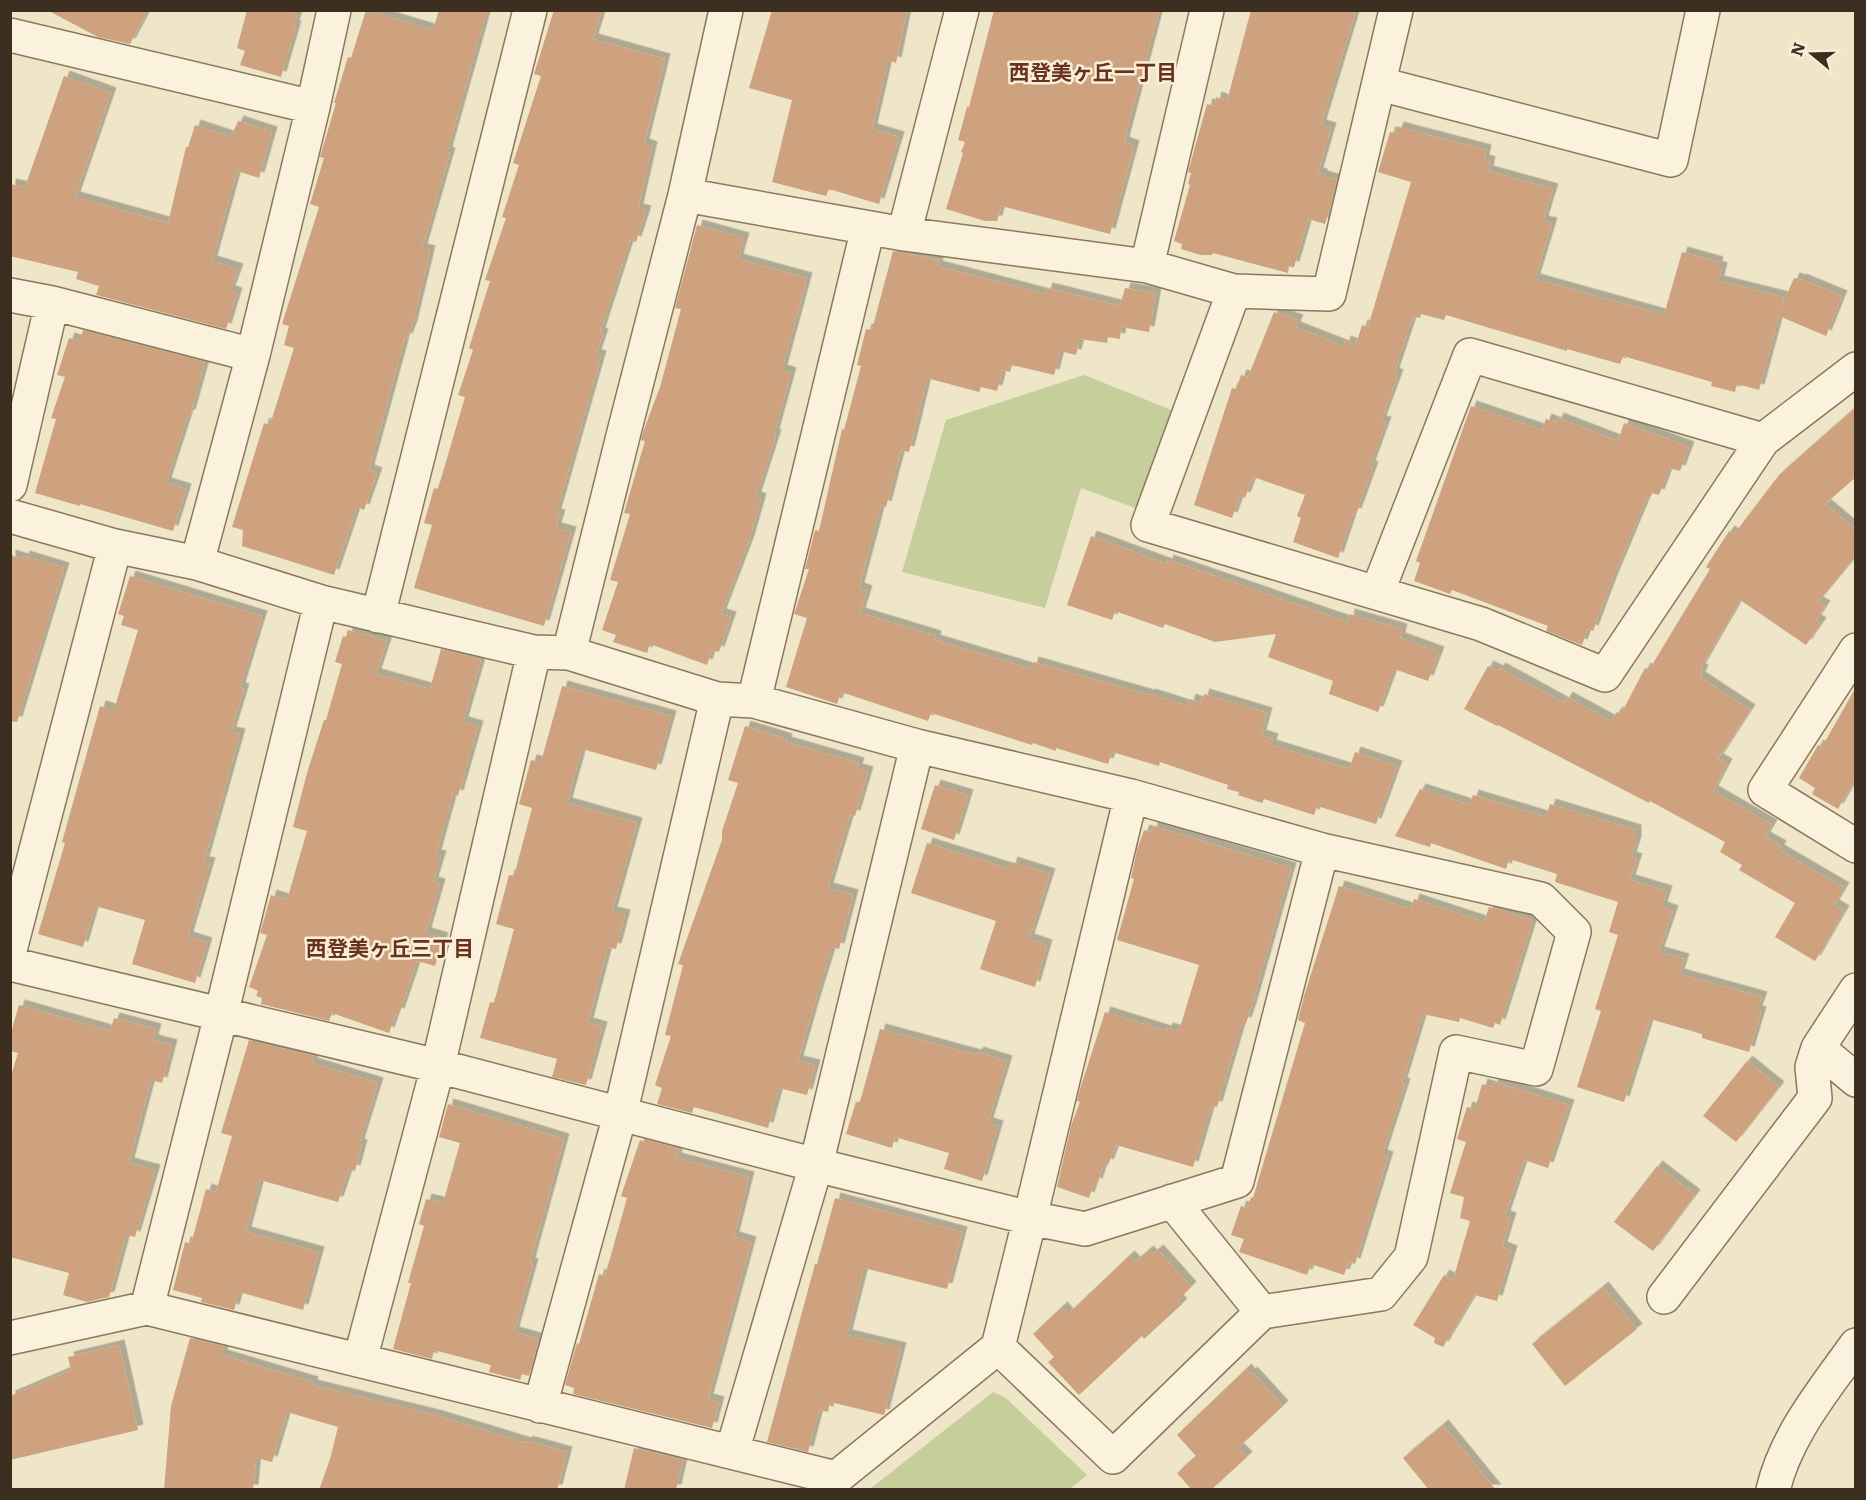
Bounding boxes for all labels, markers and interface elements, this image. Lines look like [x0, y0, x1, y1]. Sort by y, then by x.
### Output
north arrow [1782, 24, 1842, 84]
text: N [1783, 39, 1810, 59]
district label: 西登美ヶ丘一丁目 [1009, 55, 1177, 86]
district label: 西登美ヶ丘三丁目 [306, 931, 474, 962]

